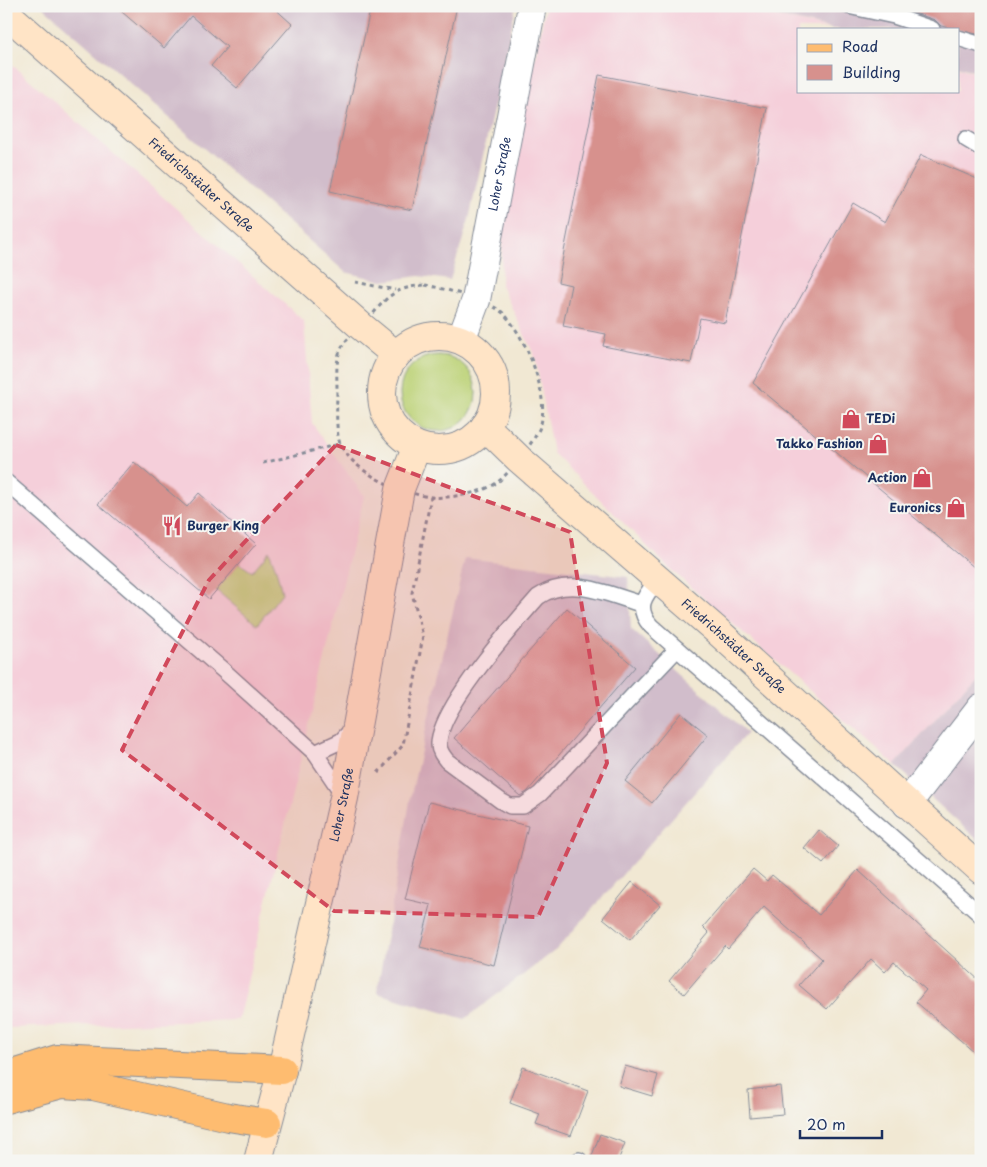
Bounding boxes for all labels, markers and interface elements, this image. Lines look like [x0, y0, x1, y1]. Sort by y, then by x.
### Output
legend [797, 28, 960, 92]
text: Road [842, 34, 878, 57]
text: Building [842, 60, 901, 83]
street label: Friedrichstädter Straße [145, 133, 258, 236]
street label: Loher Straße [483, 135, 515, 212]
shop icon: TEDi [840, 408, 862, 430]
place label: TEDi [866, 409, 896, 427]
shop icon: Takko Fashion [867, 433, 889, 455]
place label: Takko Fashion [776, 434, 863, 452]
shop icon: Action [911, 467, 933, 489]
place label: Action [867, 468, 907, 486]
shop icon: Euronics [945, 497, 967, 519]
place label: Euronics [889, 498, 941, 516]
restaurant icon: Burger King [161, 515, 183, 537]
place label: Burger King [187, 516, 259, 534]
street label: Friedrichstädter Straße [678, 594, 790, 697]
street label: Loher Straße [324, 766, 357, 843]
scale bar [800, 1107, 882, 1139]
text: 20 m [807, 1112, 846, 1135]

